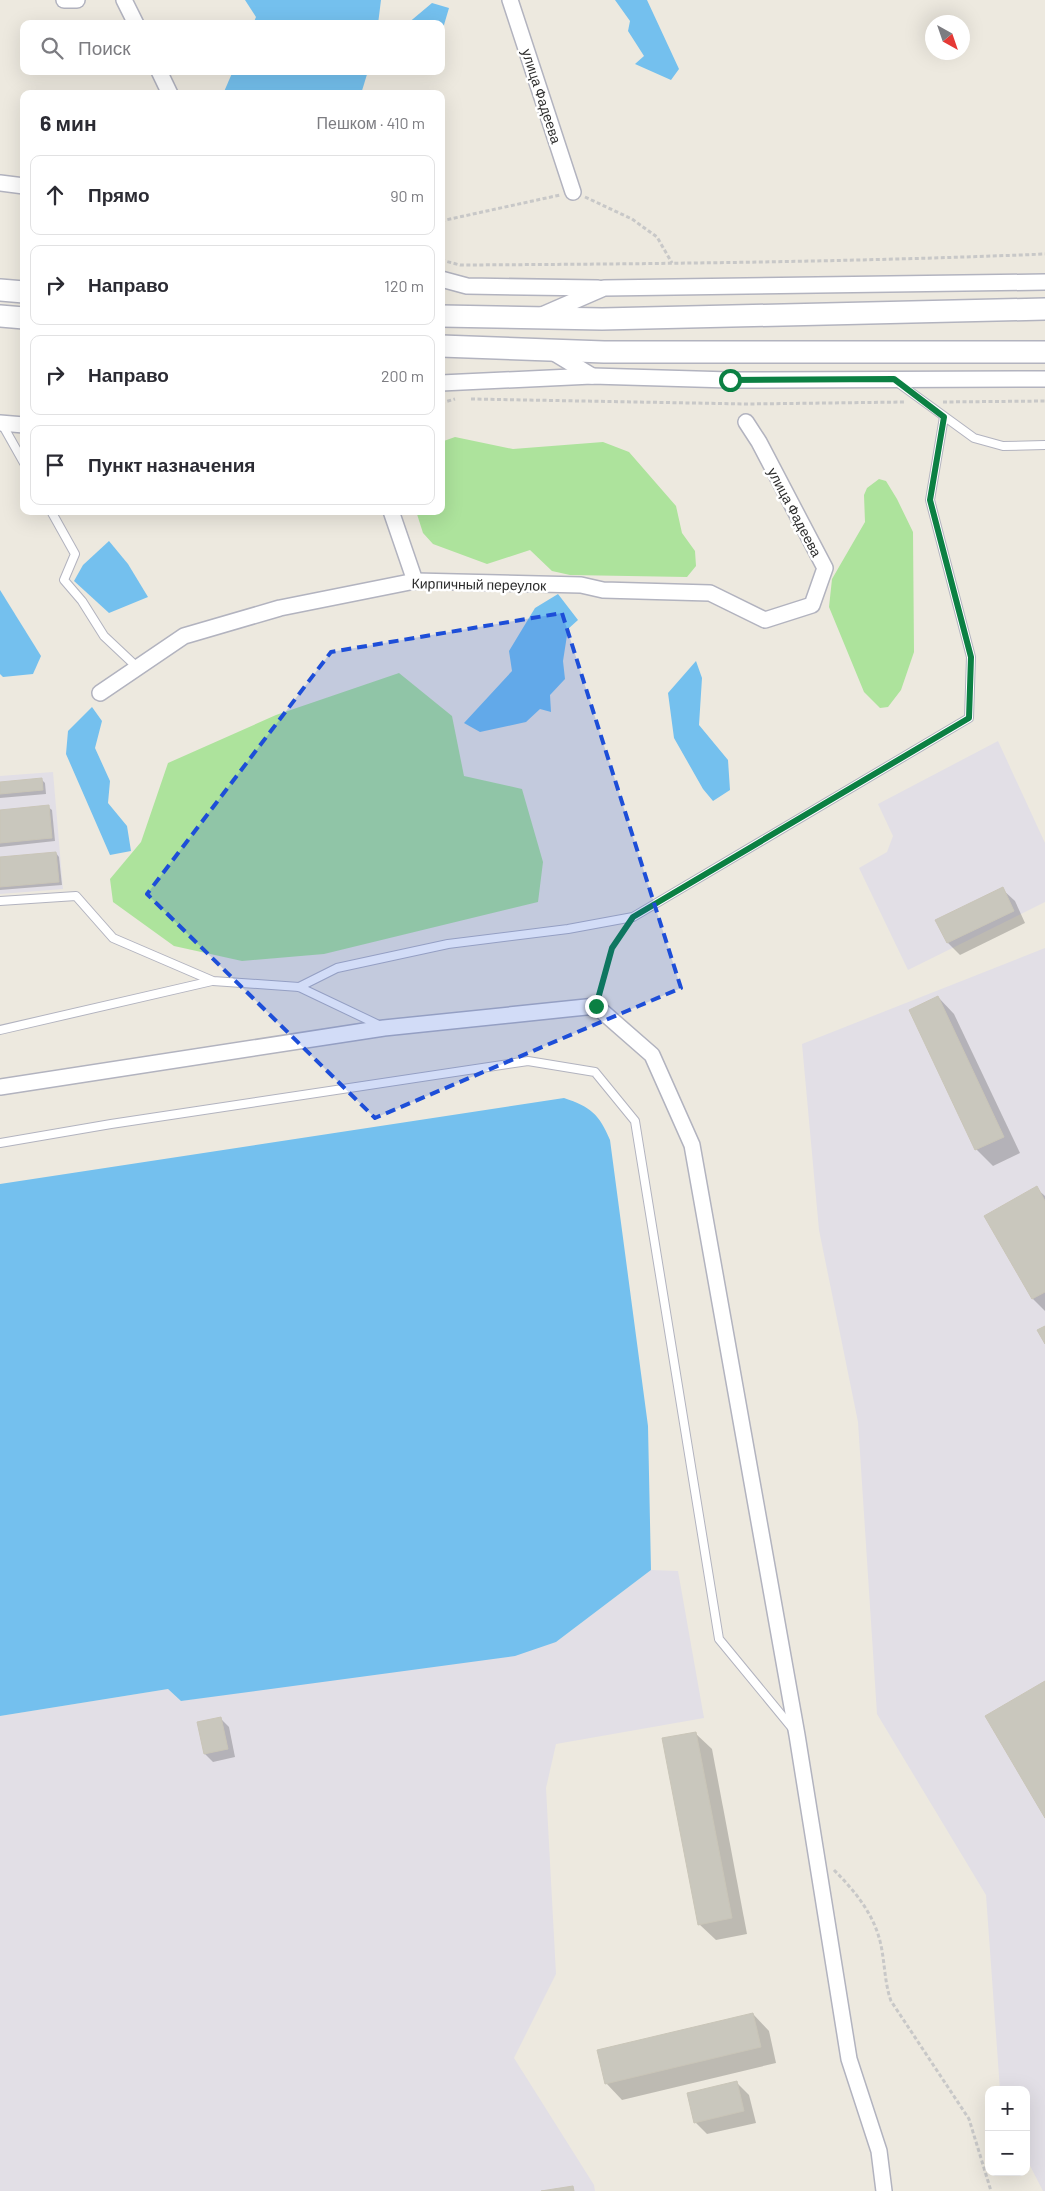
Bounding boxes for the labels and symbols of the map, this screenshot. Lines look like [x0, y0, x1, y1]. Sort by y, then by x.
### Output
north arrow [925, 15, 970, 60]
street label: улица Фадеева [519, 47, 565, 146]
route start [719, 369, 742, 392]
street label: улица Фадеева [764, 465, 826, 560]
street label: Кирпичный переулок [412, 574, 547, 594]
route end [585, 995, 608, 1018]

